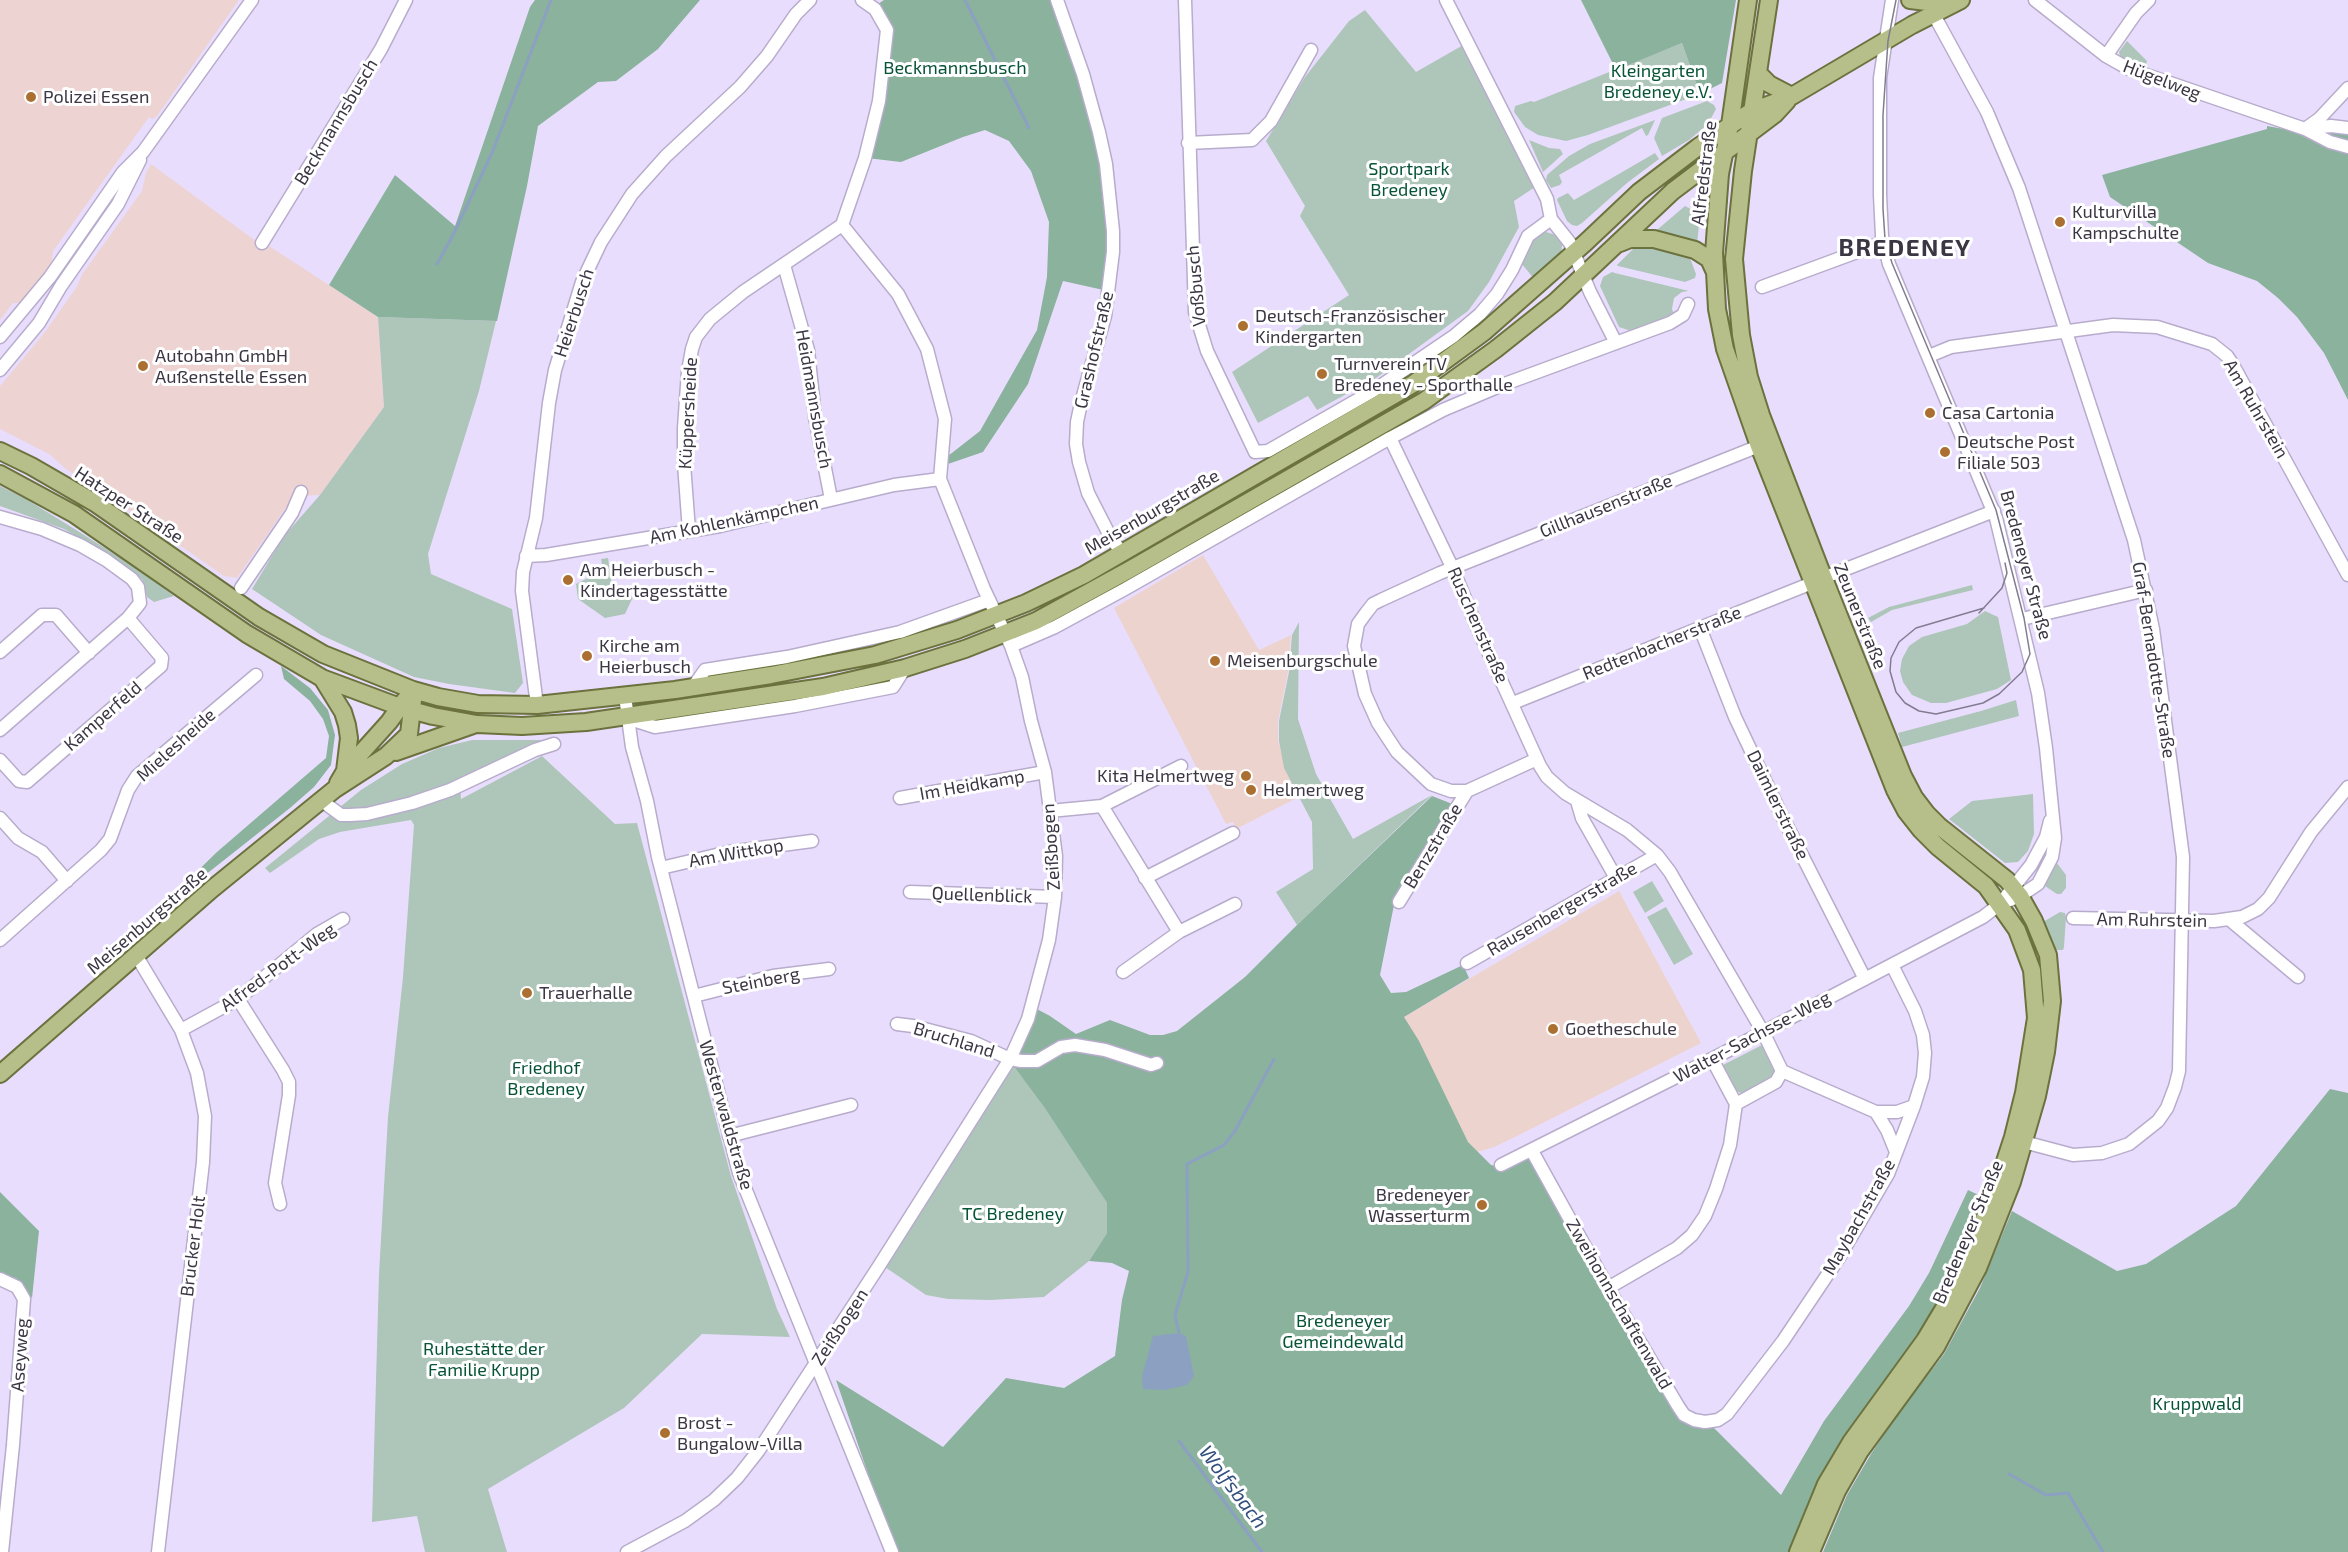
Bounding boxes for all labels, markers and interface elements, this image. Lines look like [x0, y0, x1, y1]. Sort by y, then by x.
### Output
street label: Beckmannsbusch [290, 55, 382, 189]
street label: Hügelweg [2120, 55, 2204, 105]
park label: Beckmannsbusch [883, 57, 1027, 79]
park label: Kleingarten Bredeney e.V. [1604, 60, 1712, 103]
place label: Polizei Essen [43, 86, 149, 108]
marker: Polizei Essen [24, 90, 38, 104]
street label: Alfredstraße [1687, 119, 1721, 227]
park label: Sportpark Bredeney [1368, 158, 1450, 201]
place label: Kulturvilla Kampschulte [2072, 201, 2179, 244]
marker: Kulturvilla Kampschulte [2053, 215, 2067, 229]
district label: BREDENEY [1839, 234, 1971, 262]
street label: Voßbusch [1182, 244, 1210, 328]
street label: Heierbusch [550, 266, 598, 360]
street label: Grashofstraße [1070, 289, 1118, 411]
place label: Deutsch-Französischer Kindergarten [1255, 305, 1445, 348]
marker: Deutsch-Französischer Kindergarten [1236, 319, 1250, 333]
street label: Heidmannsbusch [791, 328, 837, 470]
place label: Autobahn GmbH Außenstelle Essen [155, 345, 307, 388]
place label: Turnverein TV Bredeney - Sporthalle [1334, 353, 1513, 395]
street label: Küppersheide [674, 356, 702, 470]
street label: Am Ruhrstein [2219, 356, 2293, 462]
marker: Autobahn GmbH Außenstelle Essen [136, 359, 150, 373]
marker: Turnverein TV Bredeney - Sporthalle [1315, 367, 1329, 381]
place label: Casa Cartonia [1942, 402, 2054, 424]
marker: Casa Cartonia [1923, 406, 1937, 420]
place label: Deutsche Post Filiale 503 [1957, 431, 2075, 474]
marker: Deutsche Post Filiale 503 [1938, 445, 1952, 459]
street label: Hatzper Straße [71, 462, 187, 548]
street label: Meisenburgstraße [1081, 465, 1223, 559]
street label: Gillhausenstraße [1536, 470, 1676, 542]
street label: Bredeneyer Straße [1996, 488, 2056, 642]
street label: Am Kohlenkämpchen [648, 492, 820, 548]
place label: Am Heierbusch - Kindertagesstätte [580, 559, 728, 602]
street label: Zeunerstraße [1829, 560, 1891, 672]
street label: Graf-Bernadotte-Straße [2128, 560, 2180, 760]
street label: Ruschenstraße [1443, 564, 1513, 686]
marker: Am Heierbusch - Kindertagesstätte [561, 573, 575, 587]
street label: Redtenbacherstraße [1580, 601, 1744, 685]
place label: Kirche am Heierbusch [599, 635, 691, 678]
marker: Kirche am Heierbusch [580, 649, 594, 663]
place label: Meisenburgschule [1227, 650, 1378, 672]
marker: Meisenburgschule [1208, 654, 1222, 668]
street label: Kamperfeld [60, 676, 146, 756]
street label: Mielesheide [132, 704, 220, 786]
street label: Daimlerstraße [1742, 747, 1814, 863]
street label: Im Heidkamp [918, 765, 1026, 805]
place label: Kita Helmertweg [1097, 765, 1234, 787]
marker: Kita Helmertweg [1239, 769, 1253, 783]
place label: Helmertweg [1263, 779, 1364, 801]
marker: Helmertweg [1244, 783, 1258, 797]
street label: Benzstraße [1399, 800, 1467, 892]
street label: Zeißbogen [1037, 803, 1065, 891]
street label: Am Wittkop [687, 834, 785, 872]
street label: Rausenbergerstraße [1483, 857, 1641, 961]
street label: Meisenburgstraße [83, 863, 211, 979]
street label: Quellenblick [931, 882, 1033, 908]
street label: Am Ruhrstein [2097, 908, 2207, 932]
street label: Alfred-Pott-Weg [216, 918, 340, 1016]
street label: Steinberg [720, 963, 802, 999]
place label: Trauerhalle [539, 982, 633, 1004]
marker: Trauerhalle [520, 986, 534, 1000]
street label: Walter-Sachsse-Weg [1670, 987, 1834, 1087]
street label: Bruchland [911, 1017, 997, 1063]
place label: Goetheschule [1565, 1018, 1677, 1040]
marker: Goetheschule [1546, 1022, 1560, 1036]
street label: Westerwaldstraße [694, 1038, 758, 1192]
park label: Friedhof Bredeney [507, 1057, 585, 1100]
street label: Maybachstraße [1818, 1155, 1900, 1279]
street label: Bredeneyer Straße [1928, 1157, 2008, 1307]
place label: Bredeneyer Wasserturm [1368, 1184, 1470, 1226]
street label: Brucker Holt [176, 1194, 210, 1298]
marker: Bredeneyer Wasserturm [1475, 1198, 1489, 1212]
park label: TC Bredeney [962, 1203, 1064, 1225]
street label: Zweihonnschaftenwald [1561, 1215, 1677, 1393]
street label: Zeißbogen [807, 1285, 873, 1369]
park label: Bredeneyer Gemeindewald [1282, 1310, 1404, 1352]
street label: Aseyweg [7, 1317, 33, 1393]
park label: Ruhestätte der Familie Krupp [423, 1338, 545, 1380]
park label: Kruppwald [2152, 1393, 2242, 1415]
place label: Brost - Bungalow-Villa [677, 1412, 803, 1454]
marker: Brost - Bungalow-Villa [658, 1426, 672, 1440]
water label: Wolfsbach [1194, 1441, 1272, 1533]

